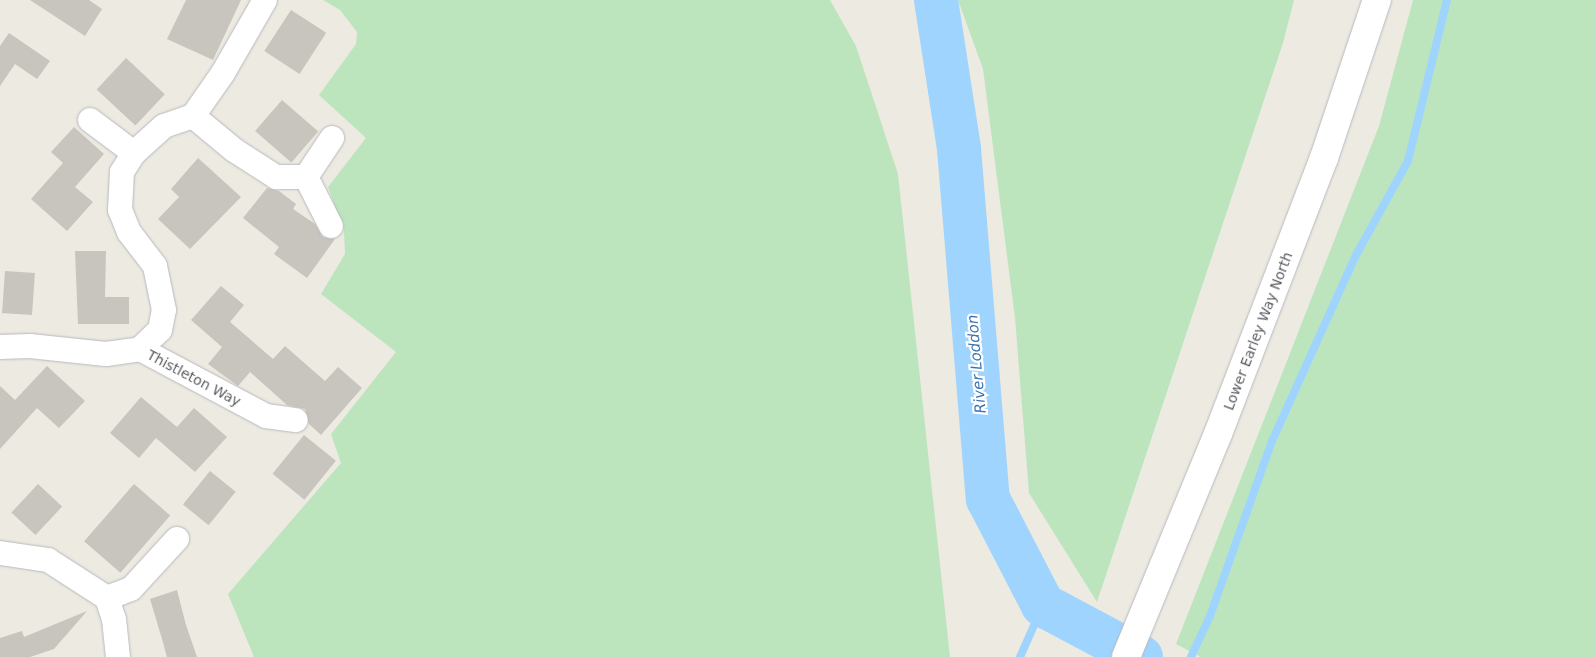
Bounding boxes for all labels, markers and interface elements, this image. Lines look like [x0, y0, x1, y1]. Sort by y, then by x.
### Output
street label: Lower Earley Way North [1220, 249, 1296, 413]
water label: River Loddon [964, 314, 990, 414]
street label: Thistleton Way [144, 346, 244, 410]

